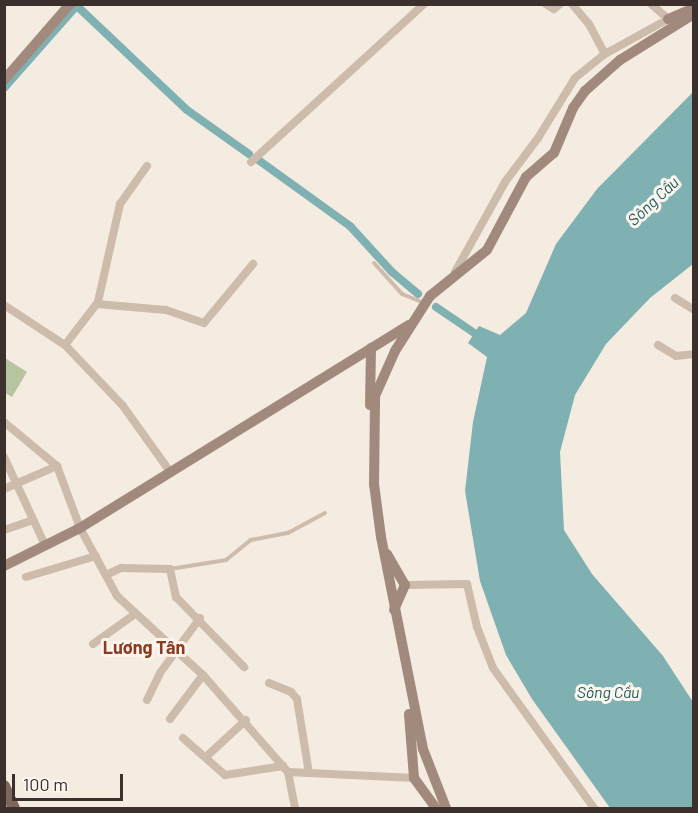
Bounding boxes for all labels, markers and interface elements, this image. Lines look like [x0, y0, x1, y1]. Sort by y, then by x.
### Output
water label: Sông Cầu [624, 173, 682, 229]
district label: Lương Tân [103, 636, 185, 658]
water label: Sông Cầu [577, 682, 639, 702]
scale bar [15, 762, 126, 800]
text: 100 m [23, 773, 68, 795]

